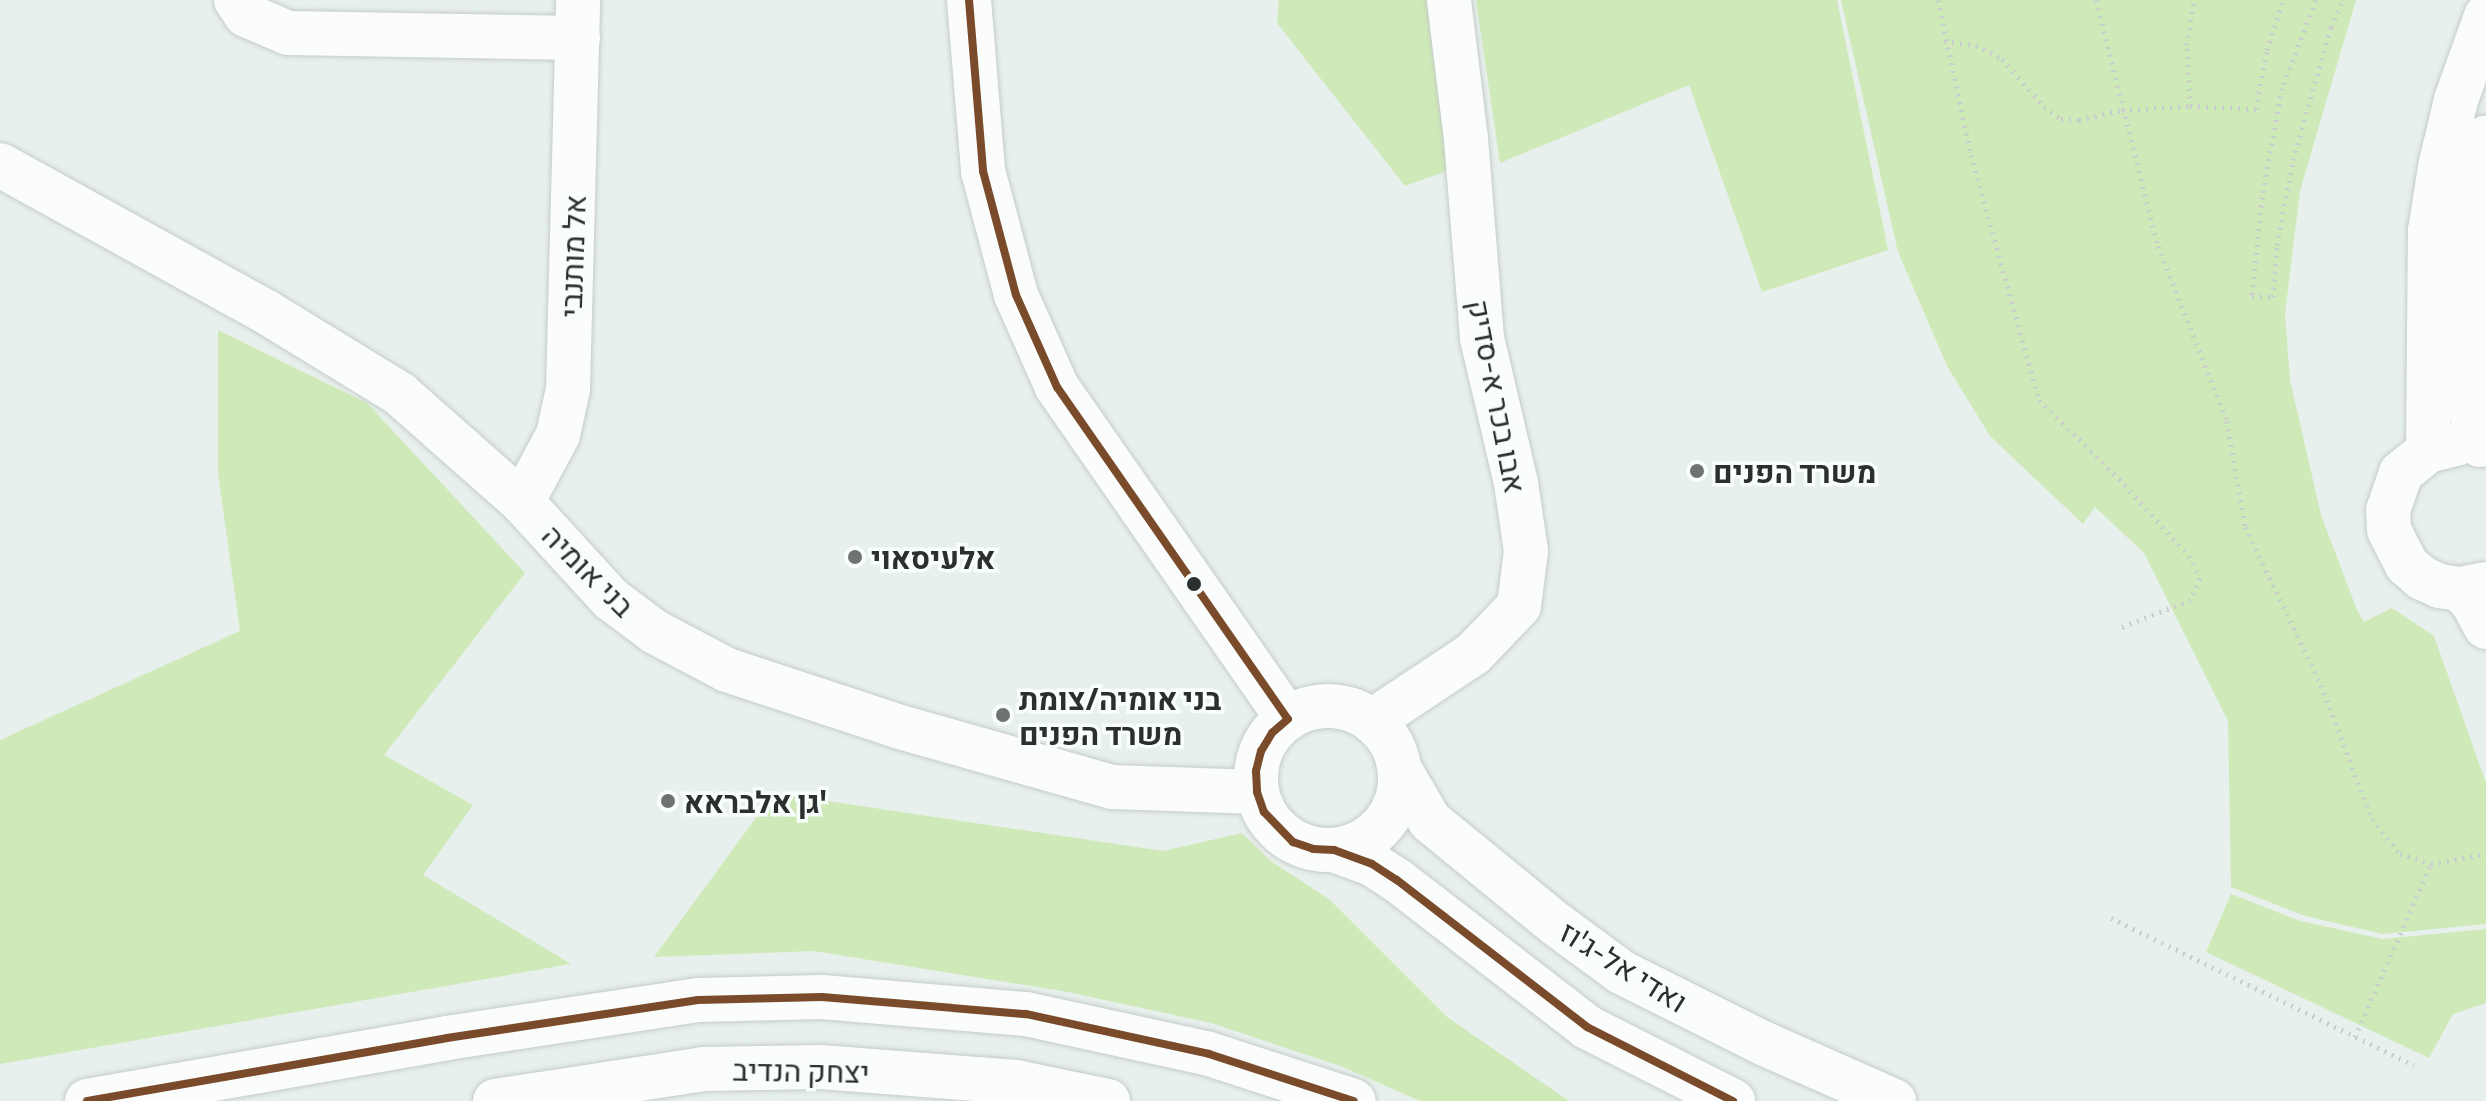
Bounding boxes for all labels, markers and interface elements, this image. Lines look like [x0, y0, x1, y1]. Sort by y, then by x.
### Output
street label: אל מותנבי [552, 194, 592, 318]
street label: אבו בכר א-סדיק [1462, 296, 1534, 496]
place label: משרד הפנים [1713, 453, 1876, 489]
marker: משרד הפנים [1688, 462, 1706, 480]
street label: בני אומיה [536, 517, 642, 623]
place label: אלעיסאוי [871, 539, 995, 575]
marker: אלעיסאוי [846, 548, 864, 566]
unlabelled marker [1186, 576, 1202, 592]
place label: בני אומיה/צומת משרד הפנים [1019, 680, 1221, 750]
marker: בני אומיה/צומת משרד הפנים [994, 706, 1012, 724]
place label: גן אלבראא' [684, 783, 827, 819]
marker: גן אלבראא' [659, 792, 677, 810]
street label: ואדי אל-ג'וז [1554, 913, 1694, 1019]
street label: יצחק הנדיב [732, 1051, 870, 1089]

